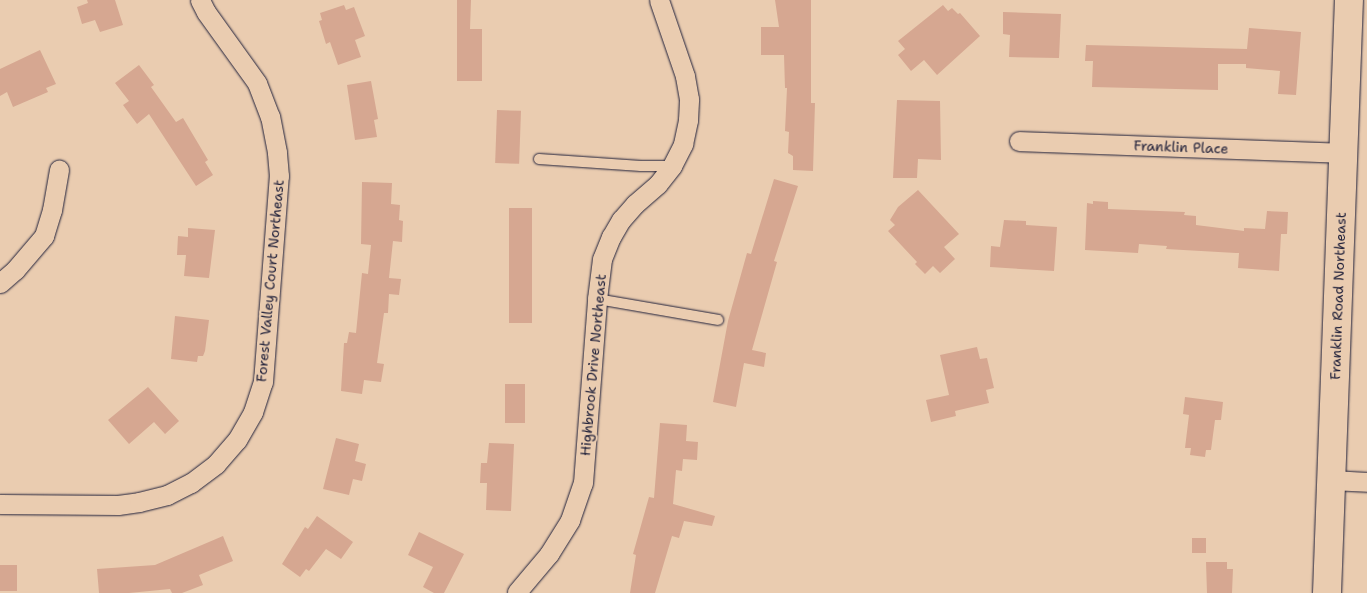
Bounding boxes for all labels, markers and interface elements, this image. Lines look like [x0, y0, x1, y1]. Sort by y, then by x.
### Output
street label: Franklin Place [1133, 137, 1229, 157]
street label: Forest Valley Court Northeast [253, 179, 287, 383]
street label: Franklin Road Northeast [1327, 212, 1349, 380]
street label: Highbrook Drive Northeast [577, 273, 609, 457]

